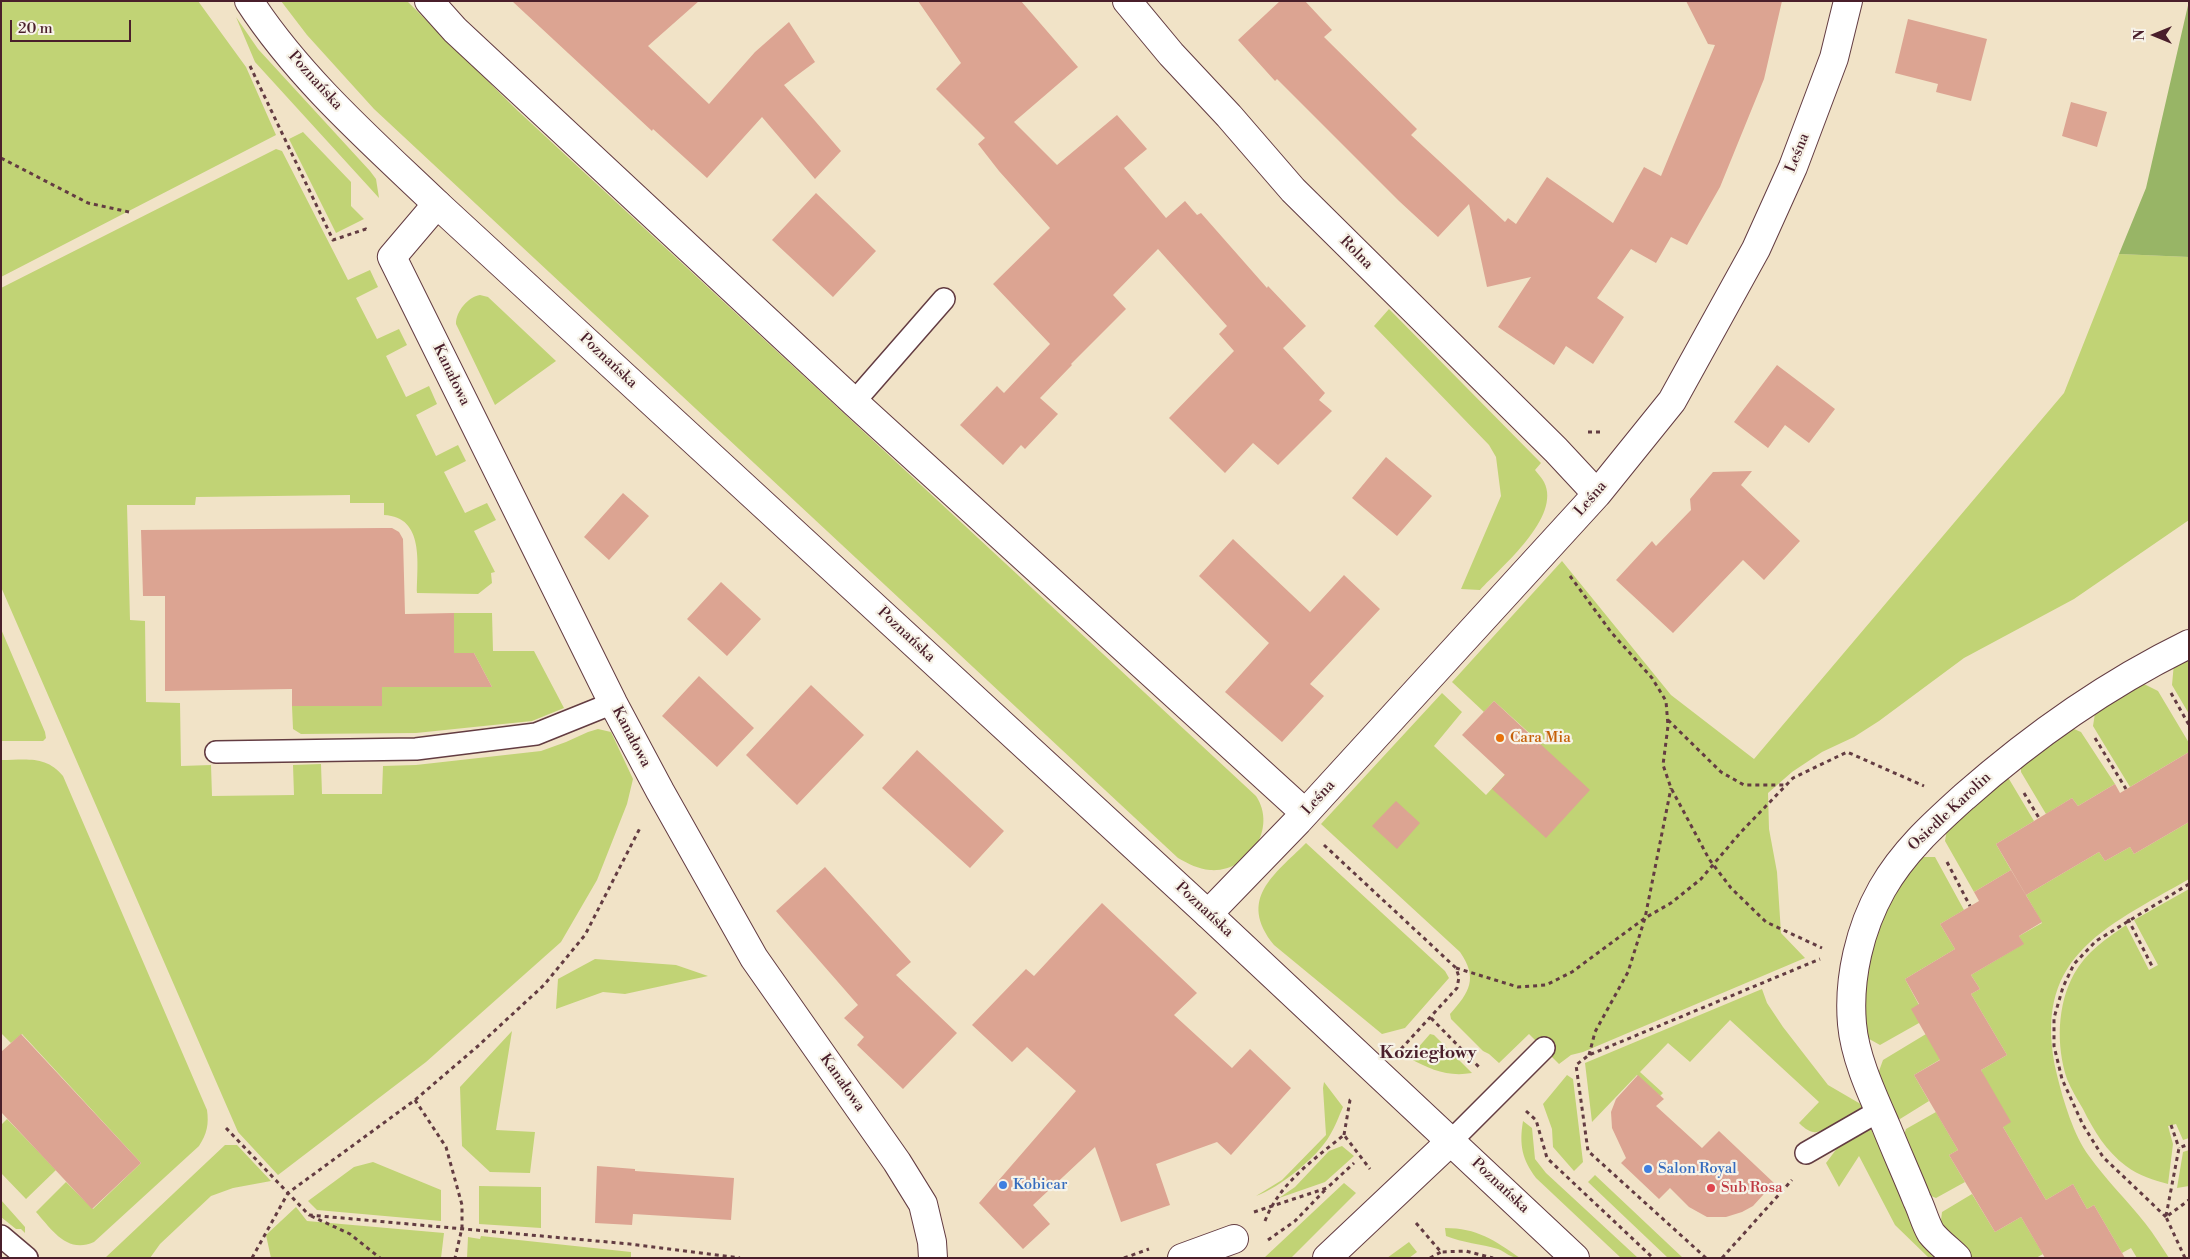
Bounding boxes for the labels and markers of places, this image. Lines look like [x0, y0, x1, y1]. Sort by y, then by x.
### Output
place label: Cara Mia [1510, 729, 1571, 747]
marker: Cara Mia [1494, 732, 1506, 744]
place label: Salon Royal [1658, 1160, 1737, 1178]
marker: Salon Royal [1642, 1163, 1654, 1175]
place label: Kobicar [1013, 1176, 1067, 1194]
marker: Kobicar [997, 1179, 1009, 1191]
place label: Sub Rosa [1721, 1179, 1783, 1197]
marker: Sub Rosa [1705, 1182, 1717, 1194]

